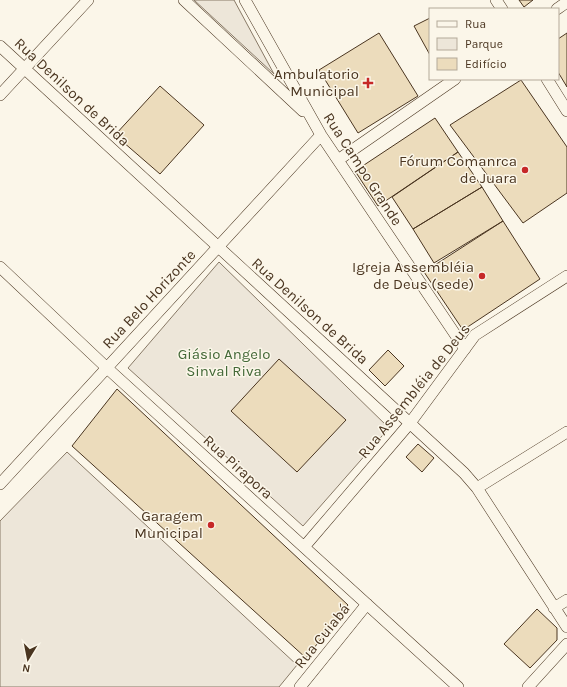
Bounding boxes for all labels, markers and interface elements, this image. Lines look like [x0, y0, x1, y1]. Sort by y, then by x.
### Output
legend [429, 8, 559, 80]
text: Rua [465, 17, 486, 31]
street label: Rua Denilson de Brida [11, 34, 133, 150]
text: Parque [465, 37, 503, 51]
text: Edifício [465, 57, 506, 71]
place label: Ambulatorio Municipal [274, 65, 359, 100]
marker: Ambulatorio Municipal [362, 77, 374, 89]
street label: Rua Campo Grande [320, 109, 406, 229]
place label: Fórum Comanrca de Juara [399, 152, 517, 187]
marker: Fórum Comanrca de Juara [520, 165, 530, 175]
street label: Rua Belo Horizonte [98, 246, 200, 352]
street label: Rua Denilson de Brida [248, 254, 372, 368]
place label: Igreja Assembléia de Deus (sede) [352, 258, 474, 293]
marker: Igreja Assembléia de Deus (sede) [477, 271, 487, 281]
street label: Rua Assembléia de Deus [354, 320, 474, 462]
park label: Giásio Angelo Sinval Riva [178, 345, 270, 380]
street label: Rua Pirapora [200, 431, 276, 503]
place label: Garagem Municipal [134, 507, 203, 542]
marker: Garagem Municipal [206, 520, 216, 530]
street label: Rua Cuiabá [290, 600, 354, 672]
north arrow [8, 639, 48, 679]
text: N [21, 661, 31, 675]

